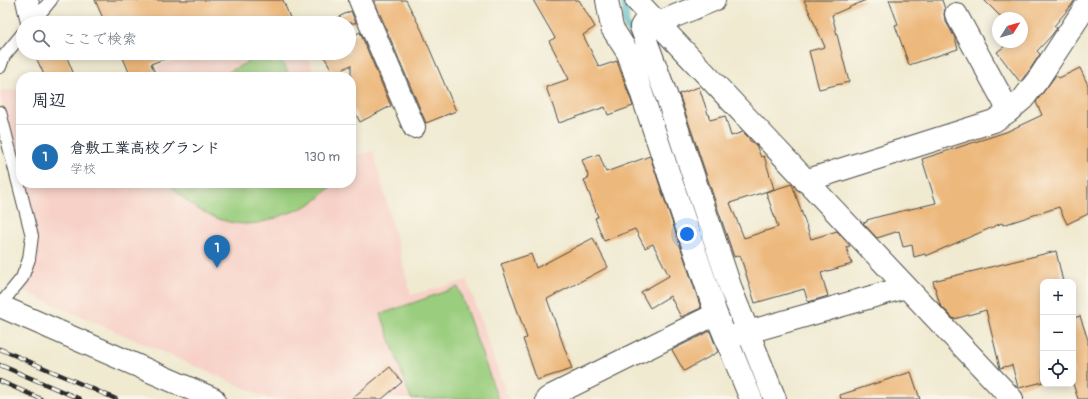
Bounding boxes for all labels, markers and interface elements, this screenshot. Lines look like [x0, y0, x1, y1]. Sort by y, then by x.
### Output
north arrow [992, 12, 1028, 48]
search box [16, 16, 356, 60]
icon: search [30, 27, 52, 49]
text: ここで検索 [62, 30, 137, 49]
text: 周辺 [32, 90, 66, 111]
text: 倉敷工業高校グランド [70, 139, 220, 158]
text: 1 [42, 149, 48, 165]
text: 130 m [304, 149, 340, 165]
text: 学校 [70, 161, 96, 177]
your location [677, 224, 697, 244]
pin: 1 [204, 235, 230, 268]
map controls [1040, 279, 1076, 387]
button: + [1040, 279, 1076, 315]
button: − [1040, 315, 1076, 351]
button: locate [1040, 351, 1076, 387]

